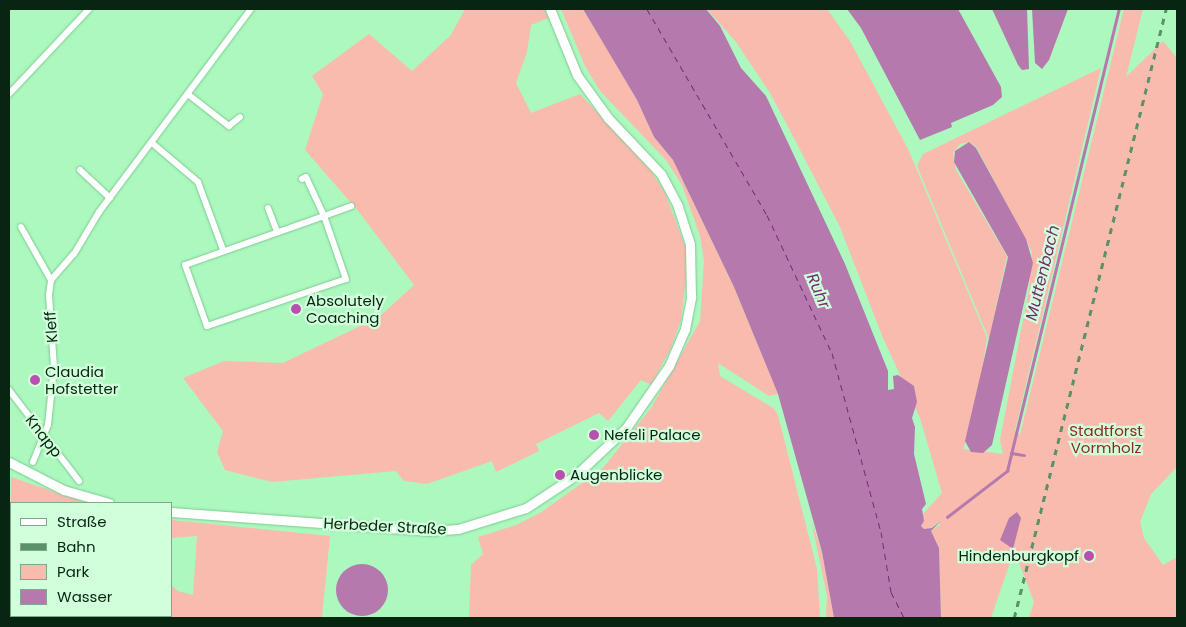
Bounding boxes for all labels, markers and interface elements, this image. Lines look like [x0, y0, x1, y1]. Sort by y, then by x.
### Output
water label: Muttenbach [1022, 223, 1064, 323]
water label: Ruhr [802, 271, 834, 311]
place label: Absolutely Coaching [306, 291, 384, 326]
marker: Absolutely Coaching [290, 303, 302, 315]
street label: Kleff [41, 310, 61, 344]
place label: Claudia Hofstetter [45, 362, 118, 397]
marker: Claudia Hofstetter [29, 374, 41, 386]
street label: Knapp [22, 411, 66, 461]
park label: Stadtforst Vormholz [1069, 421, 1143, 456]
place label: Nefeli Palace [604, 426, 701, 444]
marker: Nefeli Palace [588, 429, 600, 441]
place label: Augenblicke [570, 466, 662, 484]
marker: Augenblicke [554, 469, 566, 481]
legend [10, 502, 172, 617]
text: Straße [57, 511, 107, 532]
street label: Herbeder Straße [323, 514, 447, 538]
text: Bahn [57, 536, 96, 557]
place label: Hindenburgkopf [958, 547, 1079, 565]
marker: Hindenburgkopf [1083, 550, 1095, 562]
text: Park [57, 561, 89, 582]
text: Wasser [57, 586, 112, 607]

